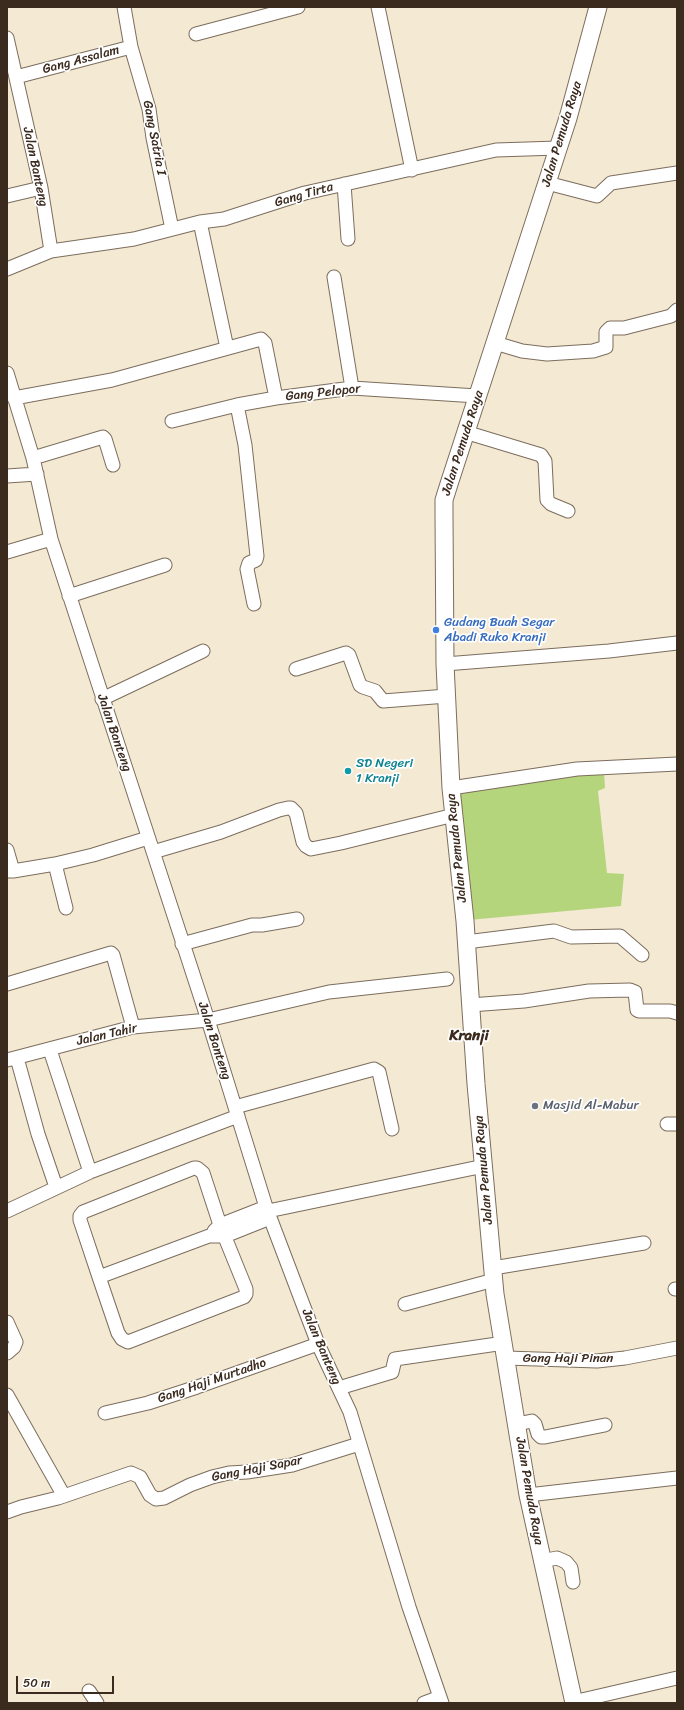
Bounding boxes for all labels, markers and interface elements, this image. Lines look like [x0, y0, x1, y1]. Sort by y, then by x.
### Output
street label: Gang Assalam [41, 42, 121, 78]
street label: Jalan Pemuda Raya [539, 79, 585, 189]
street label: Gang Satria I [139, 99, 169, 177]
street label: Jalan Banteng [19, 126, 51, 208]
street label: Gang Tirta [273, 179, 335, 211]
street label: Gang Pelopor [285, 381, 361, 405]
street label: Jalan Pemuda Raya [439, 389, 487, 497]
place label: Gudang Buah Segar Abadi Ruko Kranji [444, 615, 555, 646]
marker: Gudang Buah Segar Abadi Ruko Kranji [431, 625, 441, 635]
street label: Jalan Banteng [93, 692, 135, 774]
place label: SD Negeri 1 Kranji [356, 756, 413, 787]
marker: SD Negeri 1 Kranji [343, 766, 353, 776]
street label: Jalan Pemuda Raya [444, 793, 470, 903]
street label: Jalan Banteng [194, 1000, 234, 1082]
street label: Jalan Tahir [75, 1020, 139, 1050]
district label: Kranji [449, 1027, 489, 1045]
place label: Masjid Al-Mabur [543, 1098, 639, 1114]
marker: Masjid Al-Mabur [530, 1101, 540, 1111]
street label: Jalan Pemuda Raya [471, 1115, 497, 1225]
street label: Jalan Banteng [298, 1307, 344, 1387]
street label: Gang Haji Pinan [523, 1351, 613, 1367]
street label: Gang Haji Murtadho [156, 1355, 268, 1407]
street label: Jalan Pemuda Raya [512, 1436, 546, 1546]
street label: Gang Haji Sapar [210, 1453, 304, 1485]
scale bar [18, 1668, 116, 1694]
text: 50 m [23, 1672, 50, 1694]

